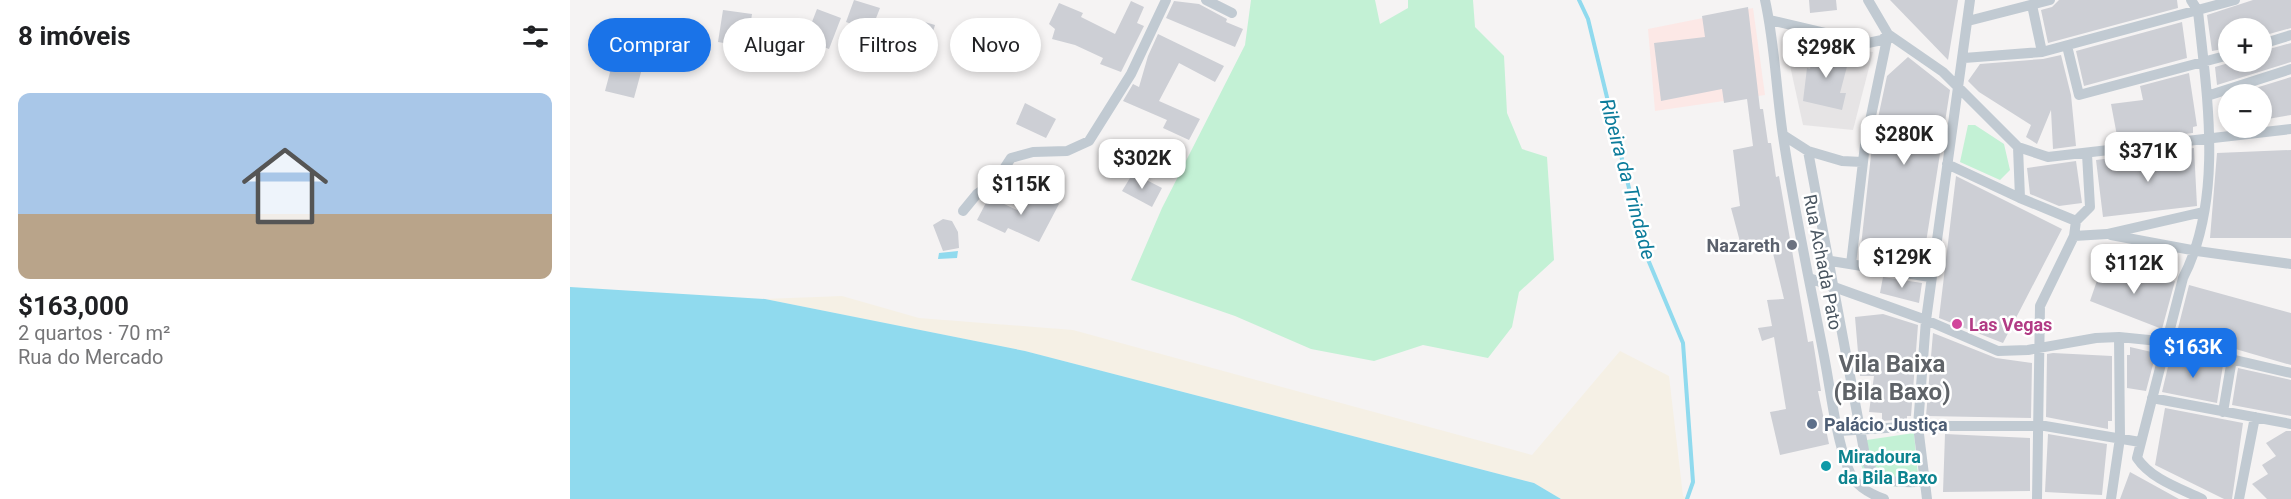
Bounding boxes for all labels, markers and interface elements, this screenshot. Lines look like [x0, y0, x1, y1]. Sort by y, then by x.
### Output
chip: Comprar [588, 18, 711, 72]
chip: Alugar [723, 18, 826, 72]
chip: Filtros [838, 18, 938, 72]
chip: Novo [950, 18, 1041, 72]
map controls [2218, 18, 2272, 138]
button: + [2218, 18, 2272, 72]
icon: filters [519, 20, 552, 53]
text: 8 imóveis [18, 21, 131, 51]
pin: $298K [1784, 28, 1868, 79]
text: $298K [1797, 35, 1855, 59]
button: − [2218, 84, 2272, 138]
water label: Ribeira da Trindade [1595, 96, 1661, 262]
pin: $280K [1862, 115, 1946, 166]
text: $280K [1875, 122, 1933, 146]
icon: home [231, 132, 339, 240]
pin: $371K [2106, 132, 2190, 183]
pin: $302K [1100, 139, 1184, 190]
text: $371K [2119, 139, 2177, 163]
text: $302K [1113, 146, 1171, 170]
pin: $115K [979, 165, 1063, 216]
text: $115K [992, 172, 1050, 196]
street label: Rua Achada Pato [1800, 192, 1846, 332]
place label: Nazareth [1707, 235, 1780, 256]
marker: Nazareth [1785, 238, 1799, 252]
pin: $129K [1860, 238, 1944, 289]
pin: $112K [2092, 244, 2176, 295]
text: $129K [1873, 245, 1931, 269]
text: $112K [2105, 251, 2163, 275]
text: $163,000 [18, 291, 129, 321]
place label: Las Vegas [1969, 314, 2052, 335]
marker: Las Vegas [1950, 317, 1964, 331]
text: 2 quartos · 70 m² [18, 321, 170, 345]
pin: $163K [2151, 328, 2235, 379]
text: $163K [2164, 335, 2222, 359]
text: Rua do Mercado [18, 345, 164, 369]
district label: Vila Baixa (Bila Baxo) [1833, 350, 1951, 406]
place label: Palácio Justiça [1824, 414, 1948, 435]
marker: Palácio Justiça [1805, 417, 1819, 431]
place label: Miradoura da Bila Baxo [1838, 446, 1938, 488]
marker: Miradoura da Bila Baxo [1819, 459, 1833, 473]

